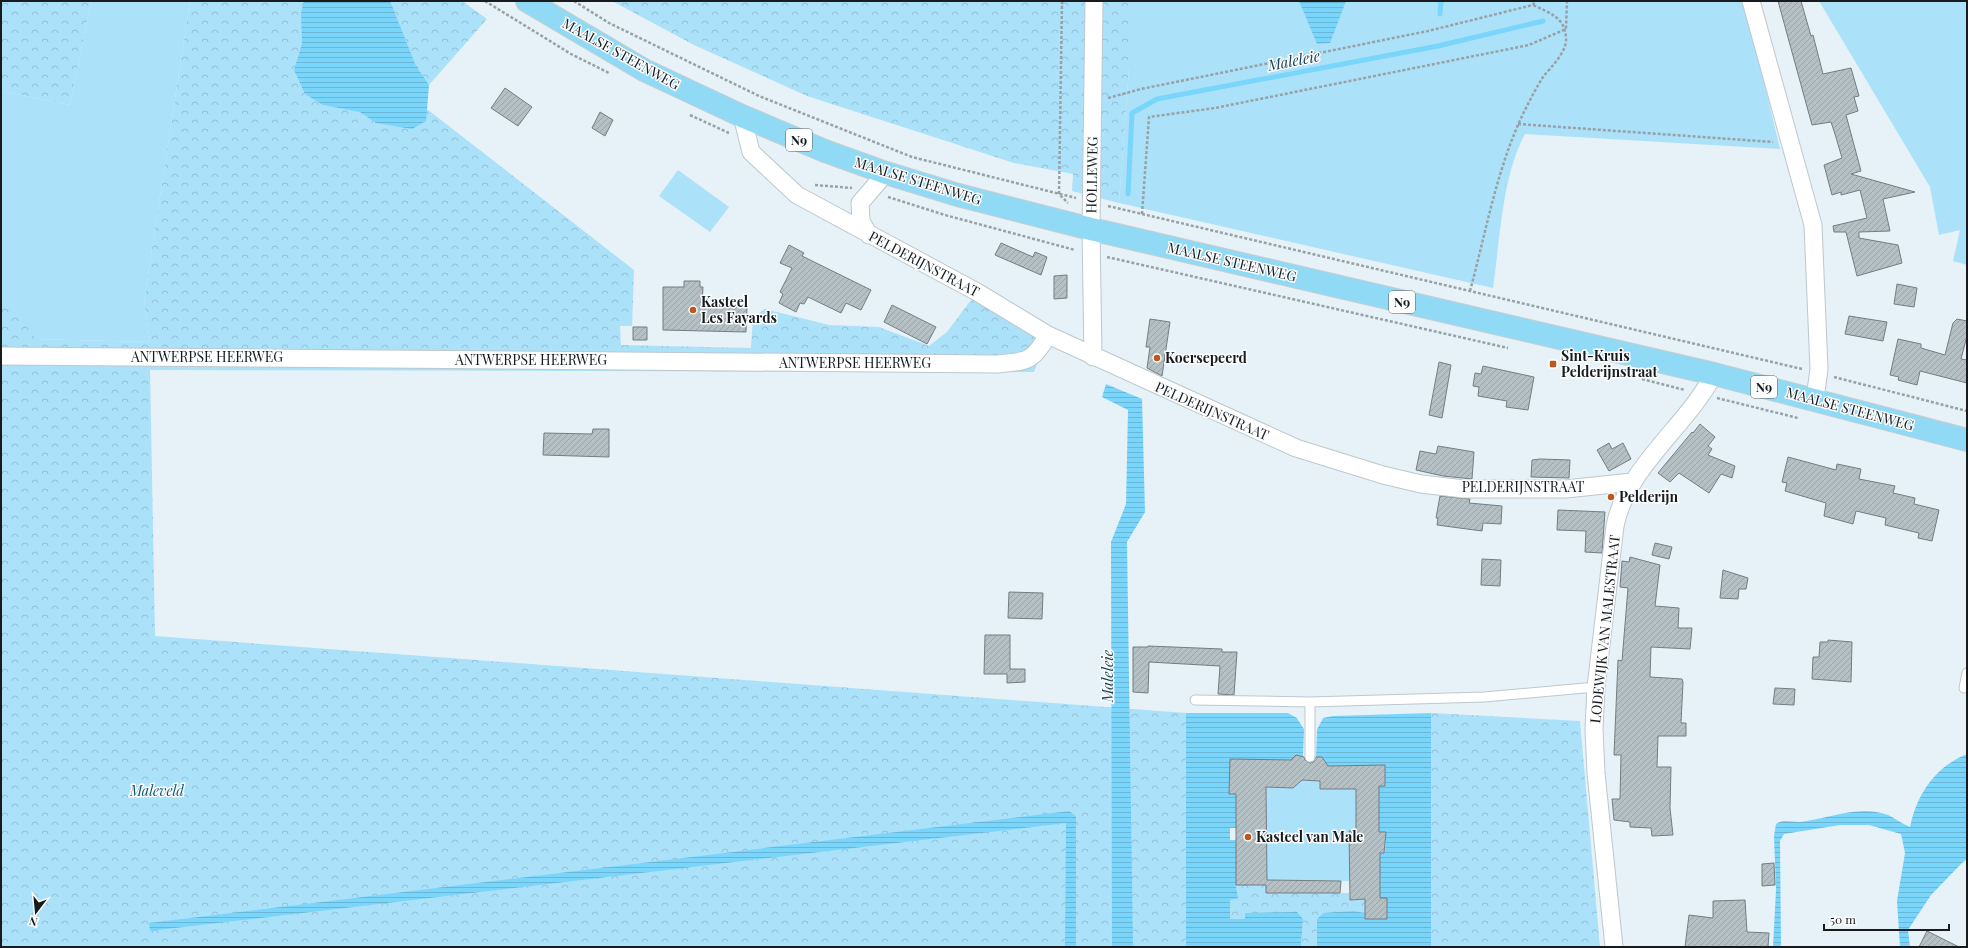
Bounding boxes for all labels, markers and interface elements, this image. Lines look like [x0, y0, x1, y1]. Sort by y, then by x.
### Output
street label: MAALSE STEENWEG [559, 13, 684, 94]
water label: Maleleie [1265, 45, 1322, 75]
road number: N9 [786, 129, 812, 151]
street label: HOLLEWEG [1081, 136, 1102, 214]
street label: MAALSE STEENWEG [852, 152, 984, 209]
street label: PELDERIJNSTRAAT [866, 226, 983, 301]
street label: MAALSE STEENWEG [1166, 237, 1299, 286]
road number: N9 [1389, 291, 1415, 313]
place label: Kasteel Les Fayards [701, 292, 777, 327]
marker: Kasteel Les Fayards [688, 305, 698, 315]
place label: Sint-Kruis Pelderijnstraat [1561, 346, 1658, 381]
street label: ANTWERPSE HEERWEG [130, 347, 283, 366]
place label: Koersepeerd [1165, 348, 1247, 367]
street label: ANTWERPSE HEERWEG [454, 350, 607, 369]
street label: ANTWERPSE HEERWEG [778, 353, 931, 372]
marker: Koersepeerd [1152, 353, 1162, 363]
marker: Sint-Kruis Pelderijnstraat [1548, 359, 1558, 369]
road number: N9 [1751, 376, 1777, 398]
street label: PELDERIJNSTRAAT [1152, 377, 1272, 444]
street label: MAALSE STEENWEG [1784, 382, 1916, 435]
street label: PELDERIJNSTRAAT [1462, 477, 1585, 496]
place label: Pelderijn [1619, 487, 1678, 506]
marker: Pelderijn [1606, 492, 1616, 502]
street label: LODEWIJK VAN MALESTRAAT [1585, 533, 1624, 724]
water label: Maleleie [1097, 649, 1117, 703]
park label: Maleveld [129, 781, 184, 800]
place label: Kasteel van Male [1256, 827, 1363, 846]
marker: Kasteel van Male [1243, 832, 1253, 842]
north arrow [16, 892, 56, 932]
scale bar [1824, 906, 1949, 932]
text: 50 m [1830, 911, 1856, 927]
text: N [27, 914, 39, 930]

